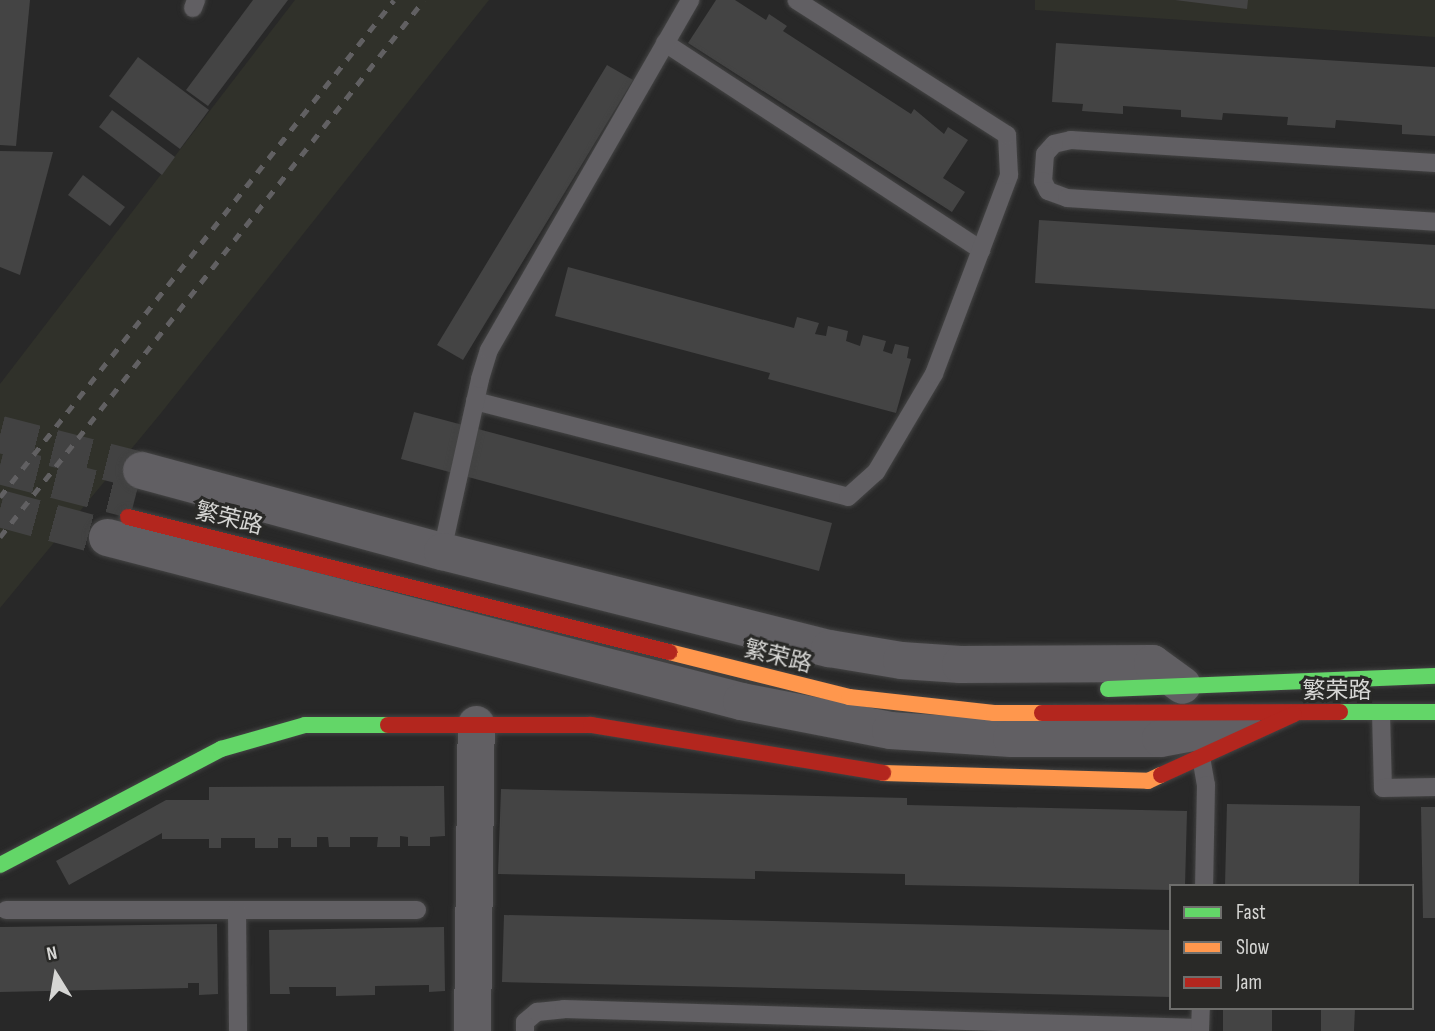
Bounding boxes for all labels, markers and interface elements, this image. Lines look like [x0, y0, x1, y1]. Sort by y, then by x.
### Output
street label: 繁荣路 [192, 497, 266, 541]
street label: 繁荣路 [741, 635, 815, 679]
street label: 繁荣路 [1303, 677, 1371, 705]
legend [1169, 884, 1414, 1010]
text: Fast [1236, 900, 1266, 925]
text: Slow [1236, 935, 1269, 960]
north arrow [21, 940, 91, 1010]
text: N [45, 942, 59, 966]
text: Jam [1236, 970, 1262, 995]

